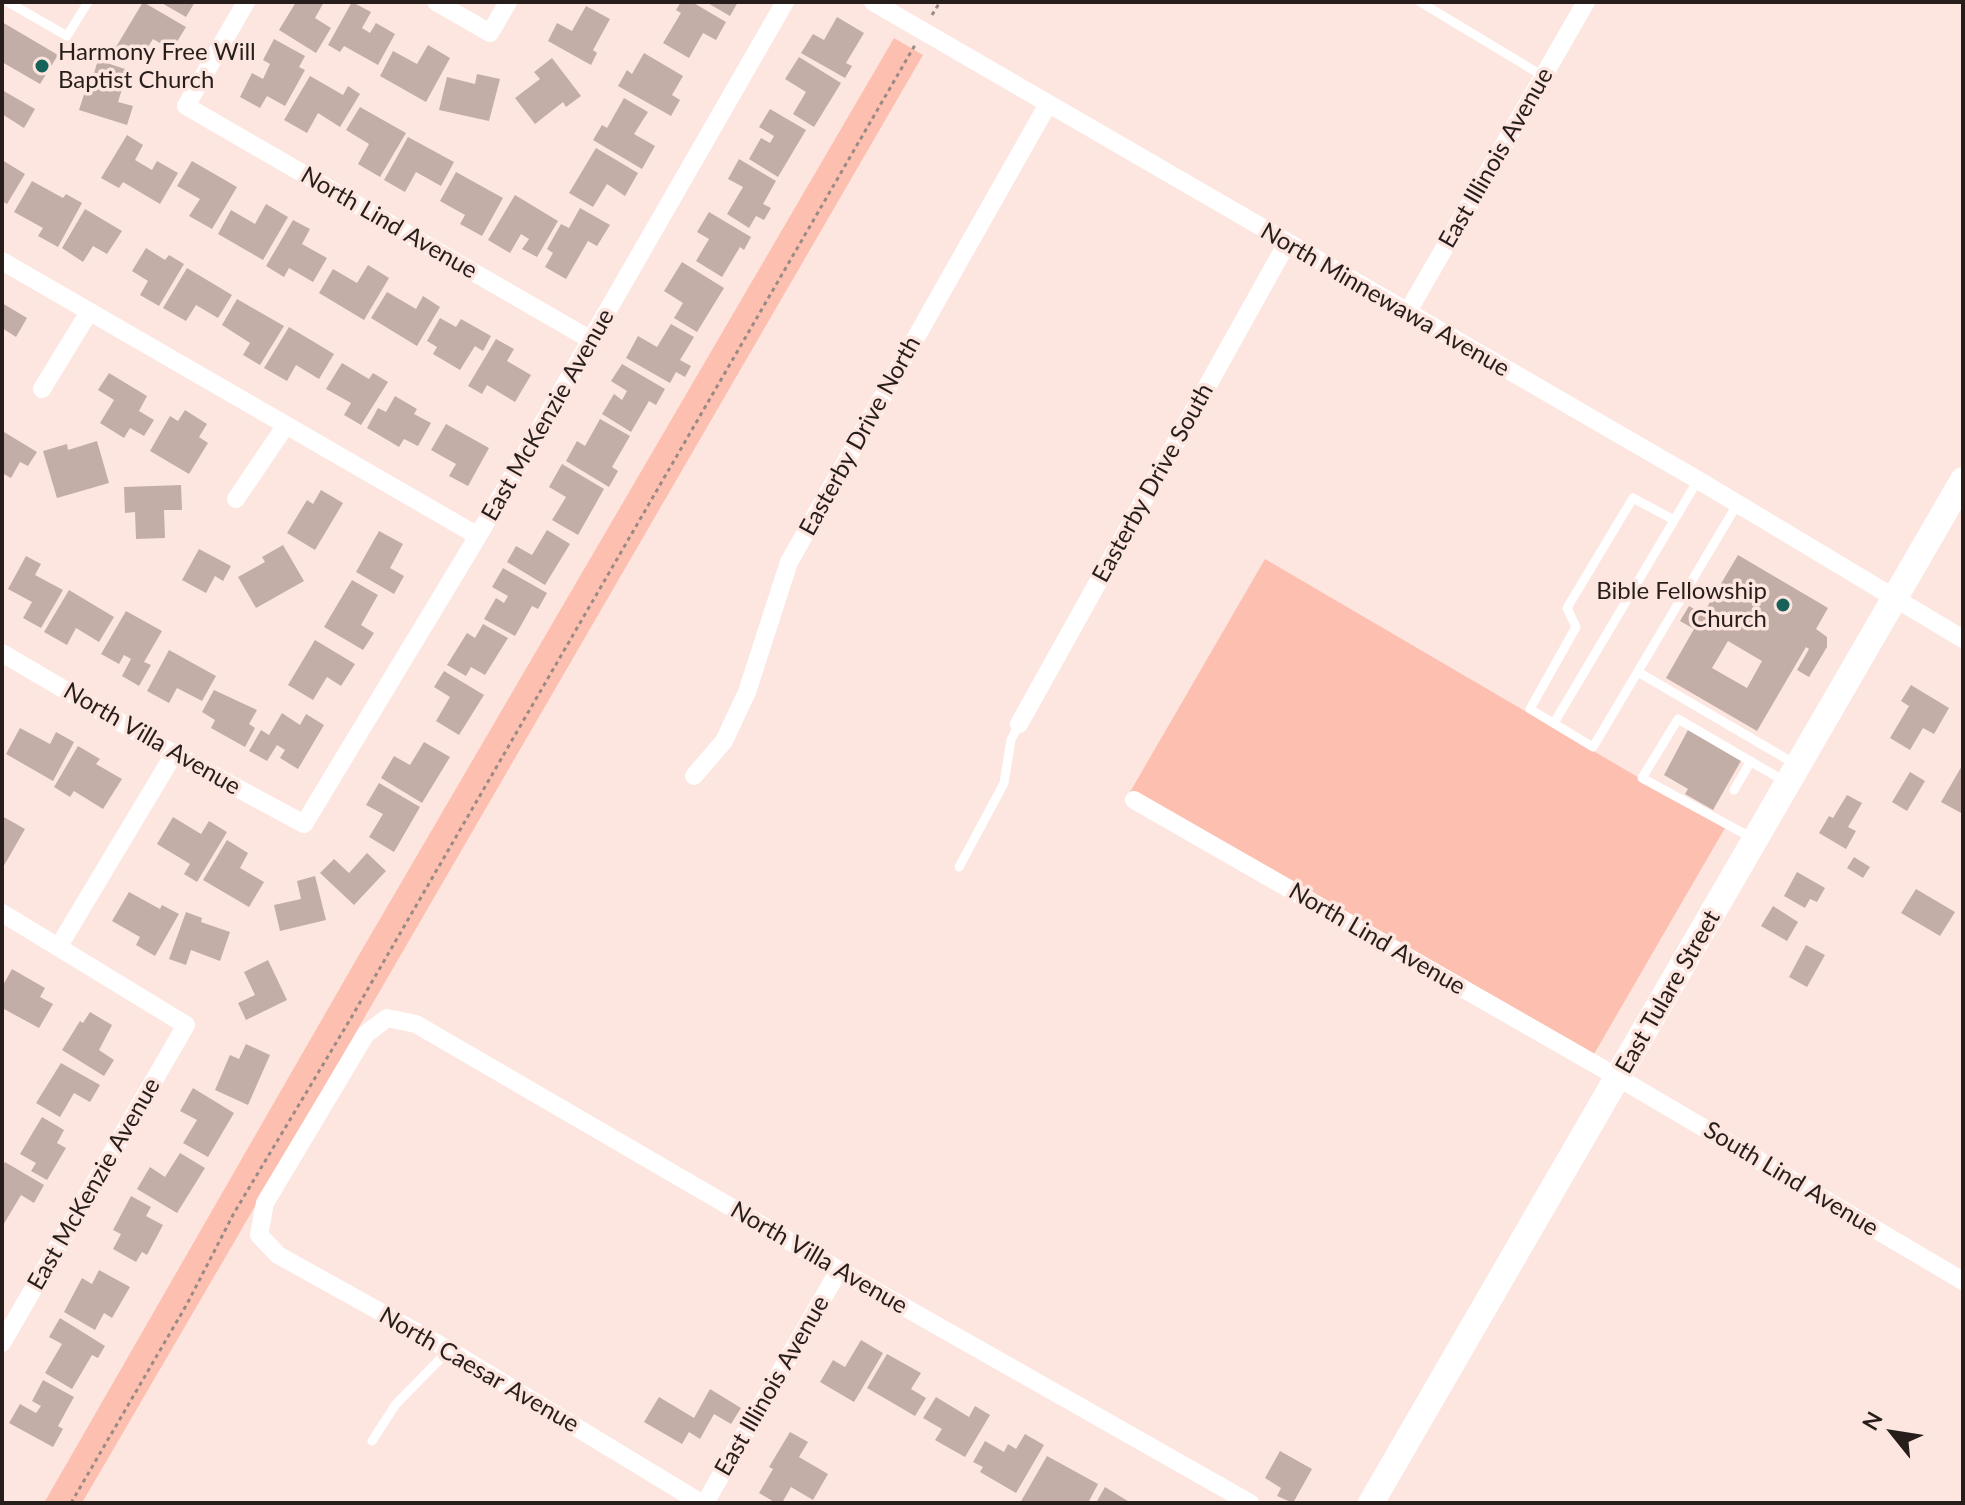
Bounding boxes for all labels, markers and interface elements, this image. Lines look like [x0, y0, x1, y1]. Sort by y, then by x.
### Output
place label: Harmony Free Will Baptist Church [58, 38, 256, 94]
marker: Harmony Free Will Baptist Church [33, 57, 51, 75]
street label: East Illinois Avenue [1433, 63, 1559, 253]
street label: North Lind Avenue [296, 161, 482, 285]
street label: North Minnewawa Avenue [1256, 217, 1514, 383]
street label: East McKenzie Avenue [476, 304, 620, 526]
street label: Easterby Drive North [793, 331, 927, 541]
street label: Easterby Drive South [1086, 379, 1220, 587]
place label: Bible Fellowship Church [1596, 577, 1767, 633]
marker: Bible Fellowship Church [1774, 596, 1792, 614]
street label: North Villa Avenue [59, 677, 245, 801]
street label: North Lind Avenue [1284, 877, 1470, 1001]
street label: East Tulare Street [1610, 905, 1726, 1079]
street label: East McKenzie Avenue [22, 1073, 166, 1295]
street label: South Lind Avenue [1698, 1116, 1884, 1242]
street label: North Villa Avenue [726, 1196, 912, 1320]
street label: East Illinois Avenue [709, 1291, 835, 1481]
street label: North Caesar Avenue [374, 1301, 584, 1439]
north arrow [1853, 1393, 1933, 1473]
text: N [1856, 1407, 1888, 1435]

